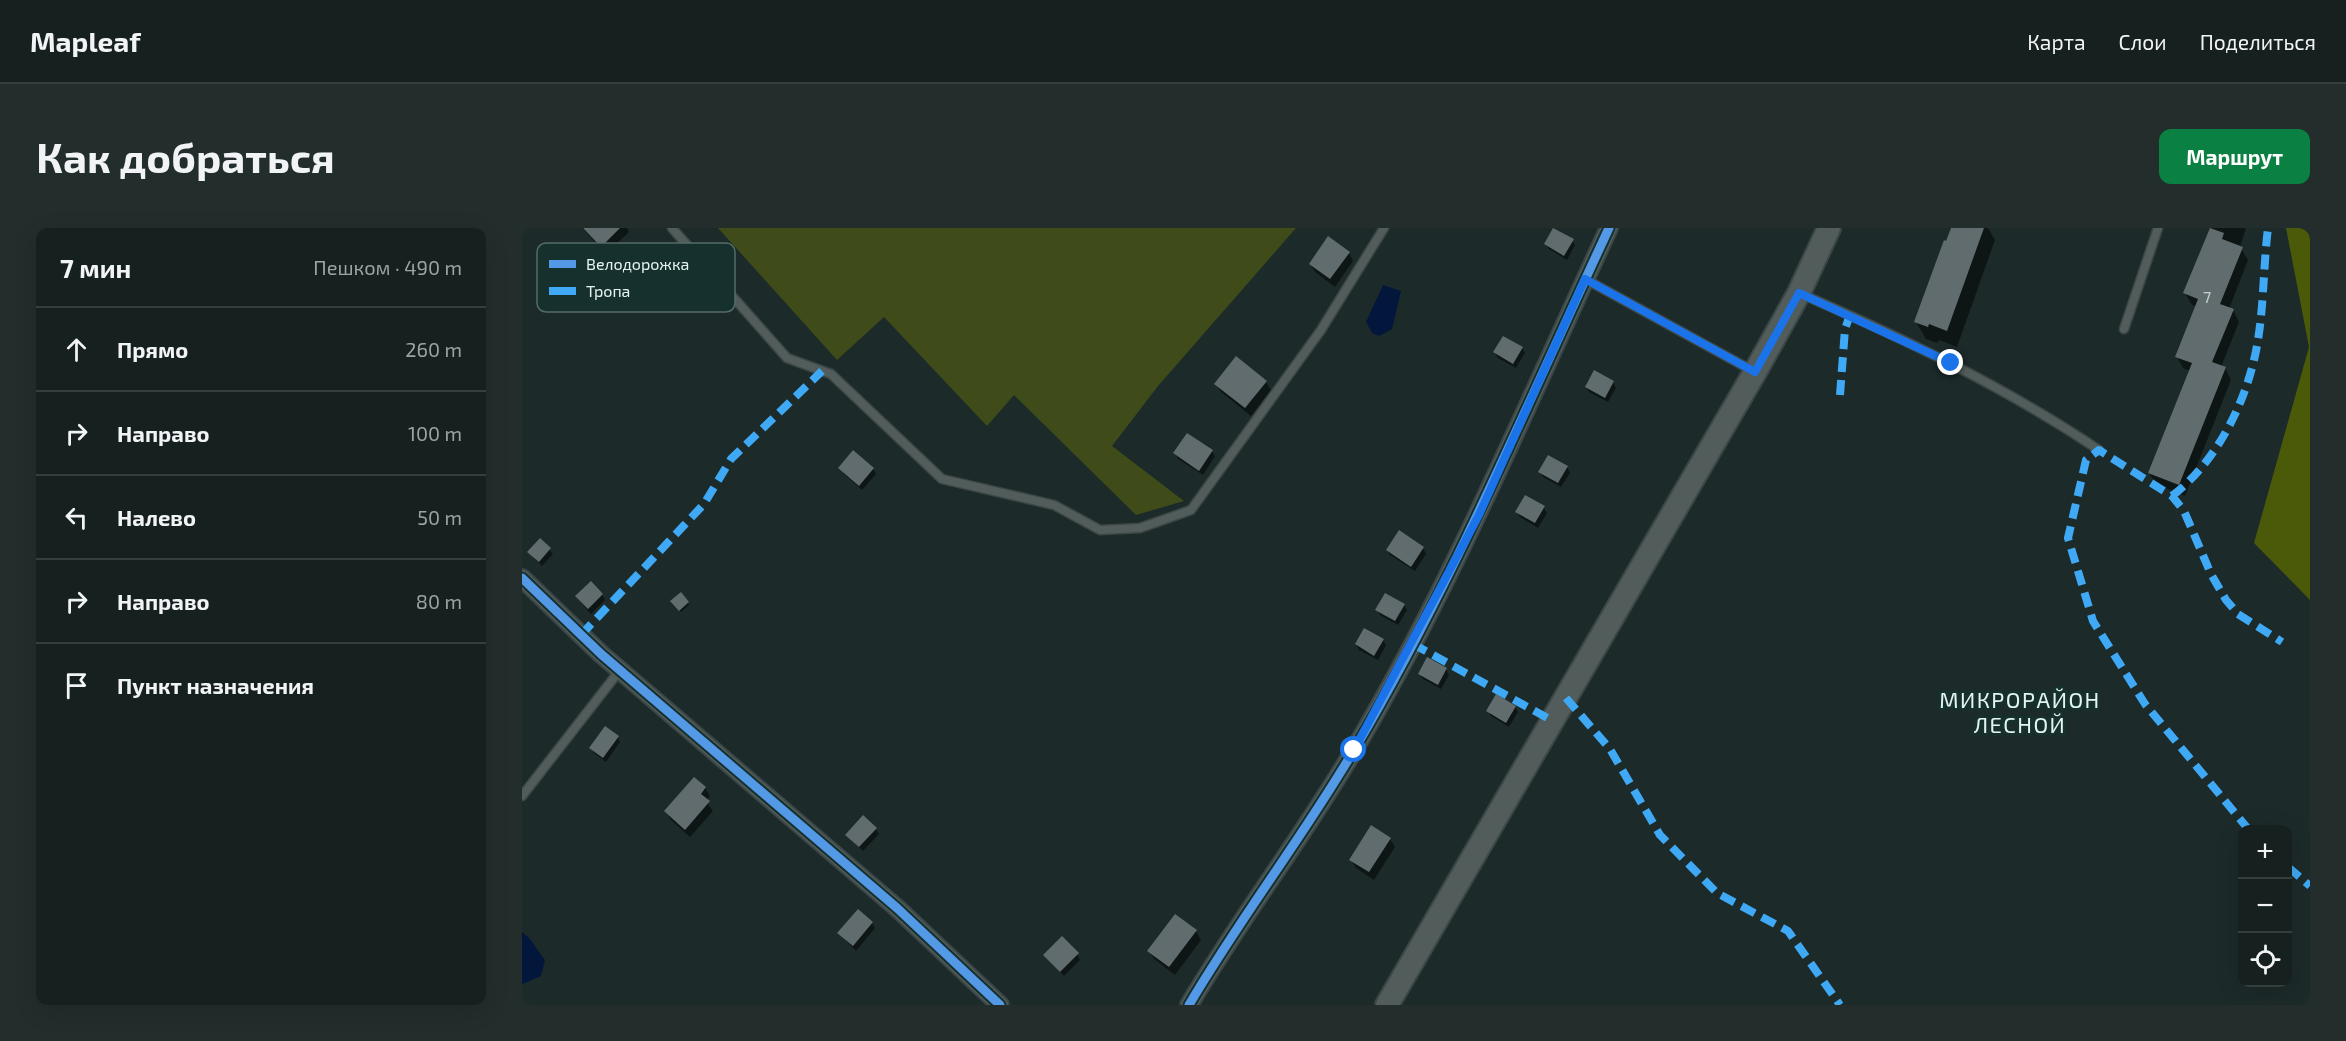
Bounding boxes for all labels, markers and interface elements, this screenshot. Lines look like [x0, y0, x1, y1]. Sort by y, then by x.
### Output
text: Mapleaf [30, 24, 141, 58]
text: Карта [2027, 29, 2086, 54]
text: Слои [2119, 29, 2167, 54]
text: Поделиться [2200, 29, 2316, 54]
button: Маршрут [2159, 129, 2310, 184]
text: Как добраться [36, 131, 335, 181]
legend [537, 243, 735, 312]
text: 7 мин [60, 252, 131, 283]
text: Велодорожка [586, 254, 689, 273]
text: Пешком · 490 m [313, 255, 462, 279]
text: Тропа [586, 281, 630, 300]
house number: 7 [2203, 287, 2211, 306]
icon: ahead [60, 333, 93, 366]
text: Прямо [117, 336, 188, 362]
text: 260 m [405, 337, 462, 361]
route end [1937, 349, 1963, 375]
icon: right [60, 417, 93, 450]
text: Направо [117, 420, 210, 446]
text: 100 m [408, 421, 462, 445]
icon: left [60, 501, 93, 534]
text: Налево [117, 504, 196, 530]
text: 50 m [417, 505, 462, 529]
icon: right [60, 585, 93, 618]
text: Направо [117, 588, 210, 614]
text: 80 m [416, 589, 462, 613]
icon: arrive [60, 669, 93, 702]
text: Пункт назначения [117, 672, 314, 698]
district label: МИКРОРАЙОН ЛЕСНОЙ [1939, 686, 2101, 737]
route start [1340, 736, 1366, 762]
map controls [2238, 825, 2292, 987]
button: + [2238, 825, 2292, 879]
button: − [2238, 879, 2292, 933]
button: locate [2238, 933, 2292, 987]

